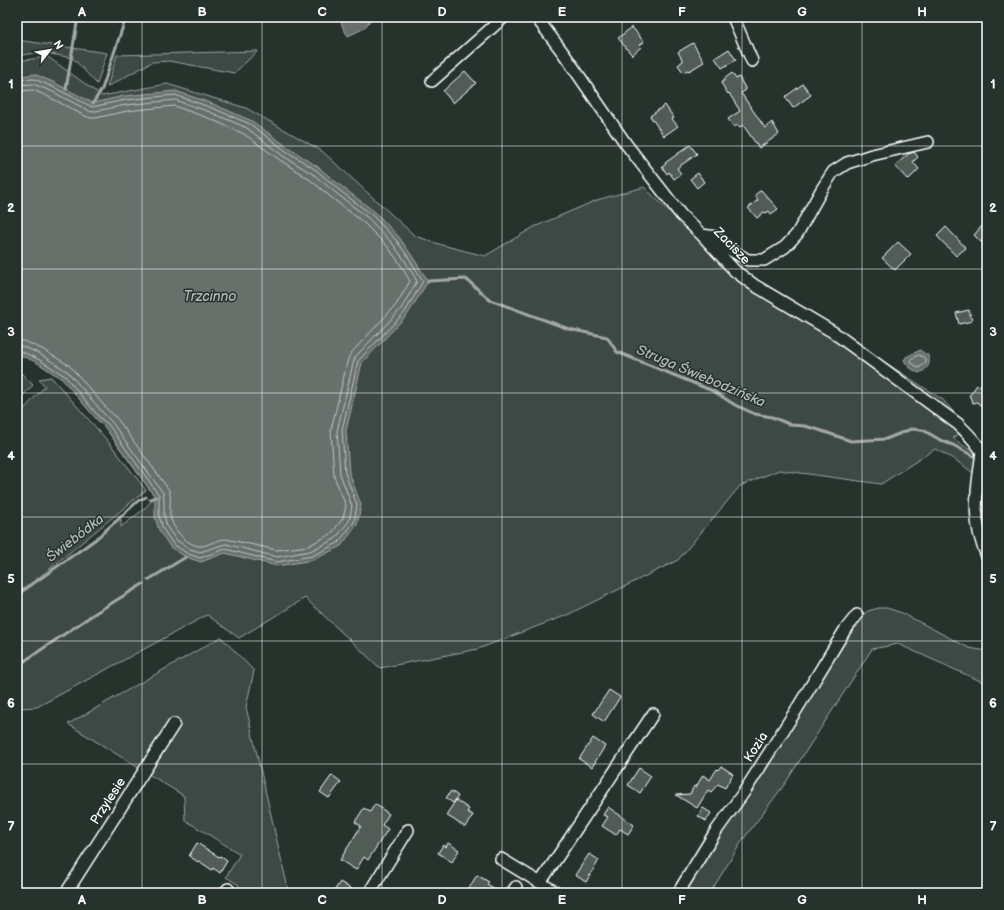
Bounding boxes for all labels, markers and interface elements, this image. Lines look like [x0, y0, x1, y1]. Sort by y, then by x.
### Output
text: A [77, 4, 86, 20]
text: B [197, 4, 207, 20]
text: C [317, 4, 327, 20]
text: D [437, 4, 447, 20]
text: E [558, 4, 567, 20]
text: F [678, 4, 686, 20]
text: G [797, 4, 807, 20]
text: H [917, 4, 927, 20]
north arrow [30, 30, 70, 70]
text: N [50, 38, 66, 52]
text: 1 [8, 76, 14, 92]
text: 1 [990, 76, 996, 92]
text: 2 [7, 200, 15, 216]
text: 2 [989, 200, 997, 216]
street label: Zacisze [710, 223, 754, 268]
water label: Trzcinno [183, 288, 237, 305]
text: 3 [7, 324, 15, 340]
text: 3 [989, 324, 997, 340]
water label: Struga Świebodzińska [634, 340, 768, 411]
text: 4 [7, 448, 15, 464]
text: 4 [989, 448, 997, 464]
water label: Świebódka [42, 509, 107, 566]
text: 5 [7, 571, 15, 587]
text: 5 [989, 571, 997, 587]
text: 6 [7, 695, 15, 711]
text: 6 [989, 695, 997, 711]
street label: Kozia [741, 729, 771, 765]
street label: Przylesie [87, 774, 129, 828]
text: 7 [7, 819, 15, 835]
text: 7 [989, 819, 997, 835]
text: A [77, 892, 86, 908]
text: B [197, 892, 207, 908]
text: C [317, 892, 327, 908]
text: D [437, 892, 447, 908]
text: E [558, 892, 567, 908]
text: F [678, 892, 686, 908]
text: G [797, 892, 807, 908]
text: H [917, 892, 927, 908]

